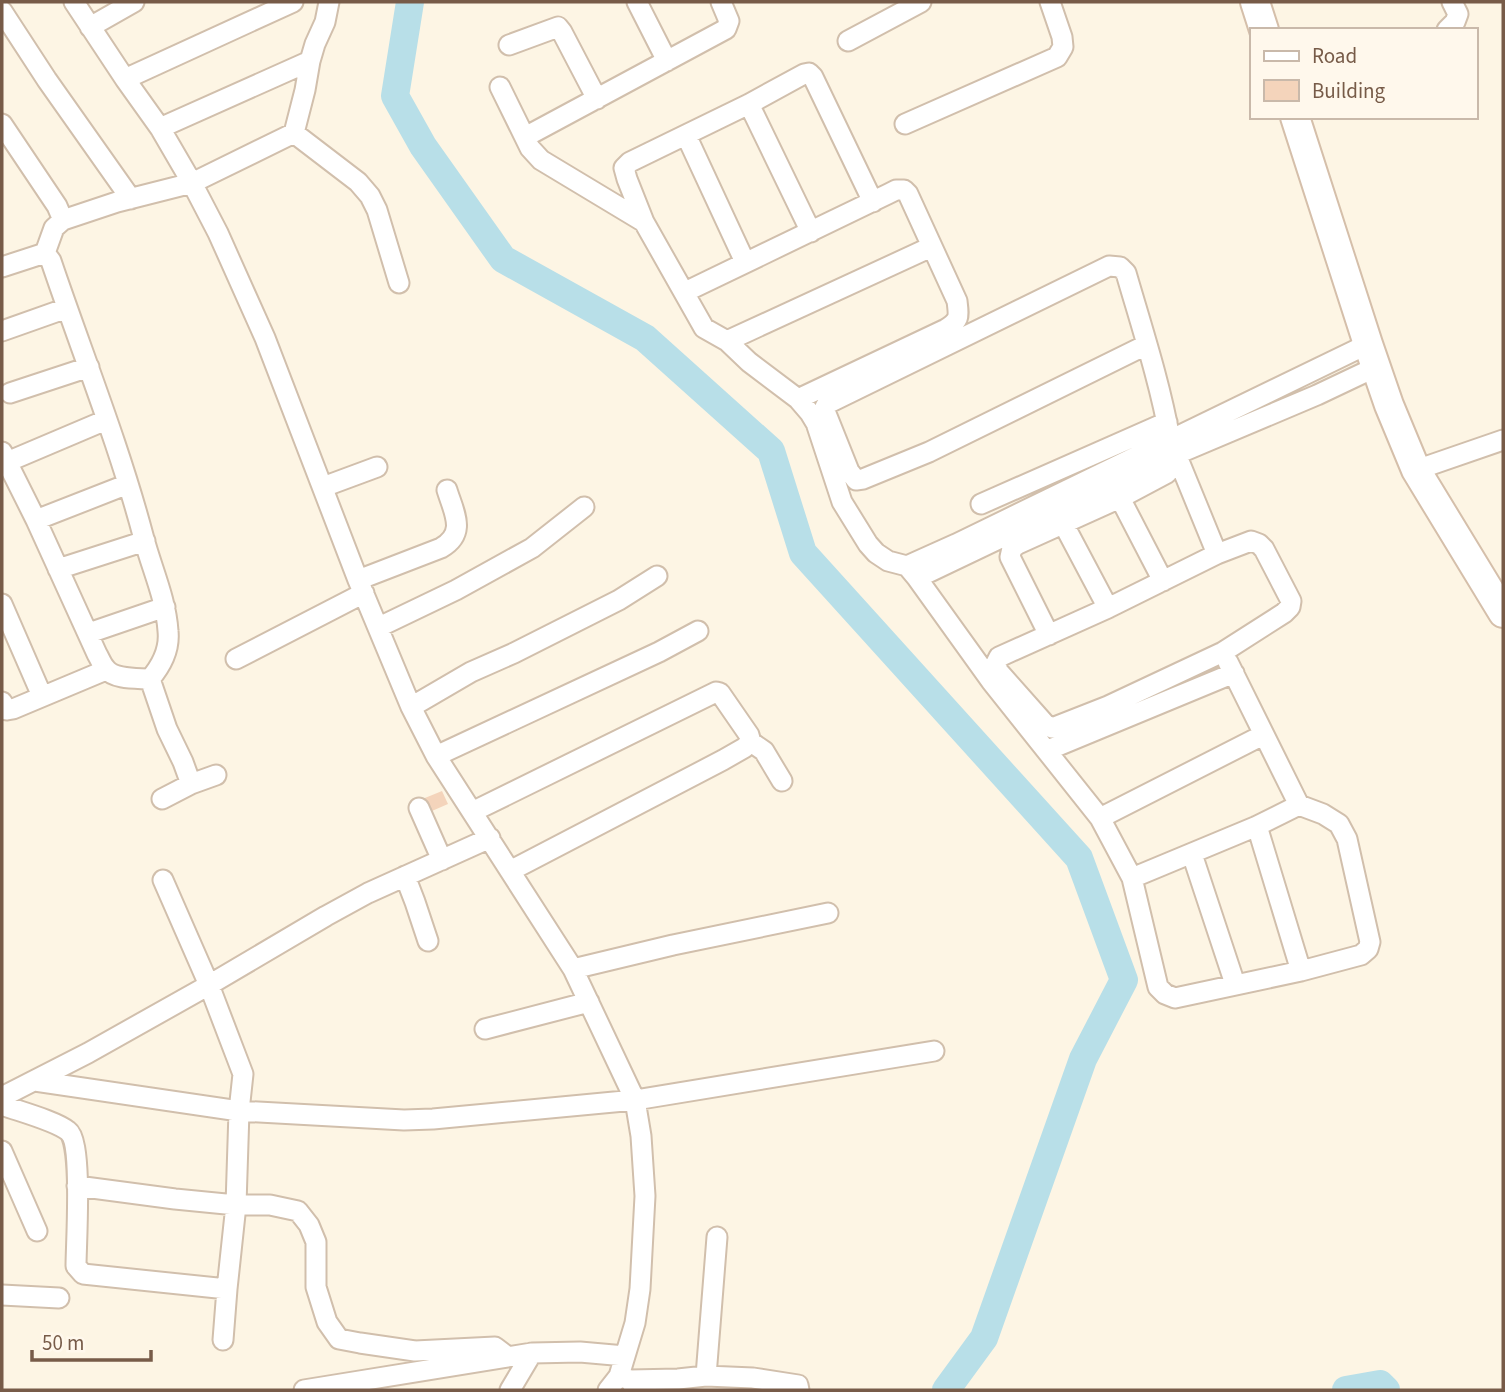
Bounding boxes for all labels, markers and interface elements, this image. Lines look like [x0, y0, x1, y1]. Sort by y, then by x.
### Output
legend [1250, 28, 1477, 119]
text: Road [1312, 41, 1357, 71]
text: Building [1312, 76, 1386, 106]
scale bar [32, 1318, 150, 1362]
text: 50 m [42, 1328, 84, 1358]

